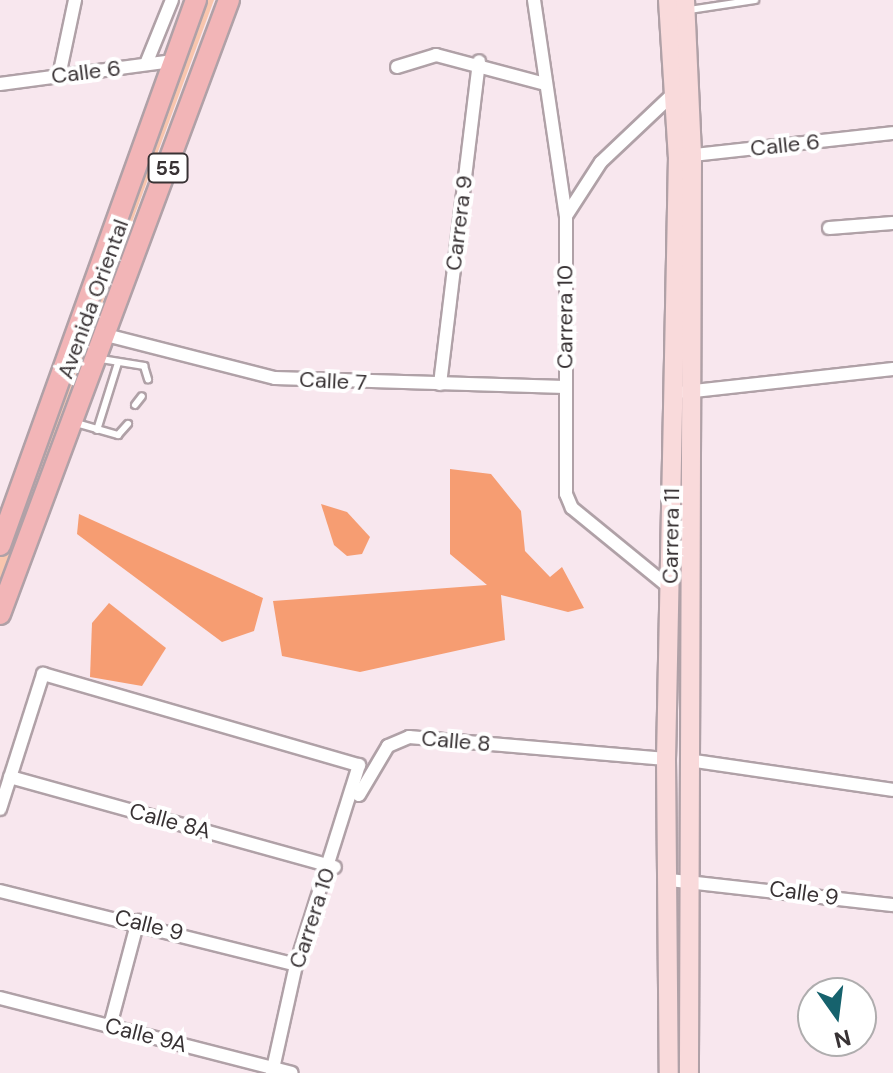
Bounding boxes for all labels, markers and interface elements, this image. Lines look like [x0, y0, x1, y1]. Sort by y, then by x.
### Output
street label: Calle 6 [50, 55, 122, 89]
street label: Calle 6 [749, 128, 821, 162]
road number: 55 [146, 152, 190, 184]
street label: Carrera 9 [440, 174, 478, 272]
street label: Avenida Oriental [52, 216, 134, 382]
street label: Carrera 10 [552, 265, 578, 369]
street label: Calle 7 [299, 366, 367, 396]
street label: Carrera 11 [657, 488, 685, 584]
street label: Calle 8 [420, 725, 492, 757]
street label: Calle 8A [126, 797, 214, 845]
street label: Carrera 10 [283, 864, 341, 972]
street label: Calle 9 [768, 875, 840, 911]
street label: Calle 9 [112, 904, 186, 946]
north arrow [797, 977, 877, 1057]
street label: Calle 9A [102, 1012, 190, 1058]
text: N [831, 1023, 854, 1055]

